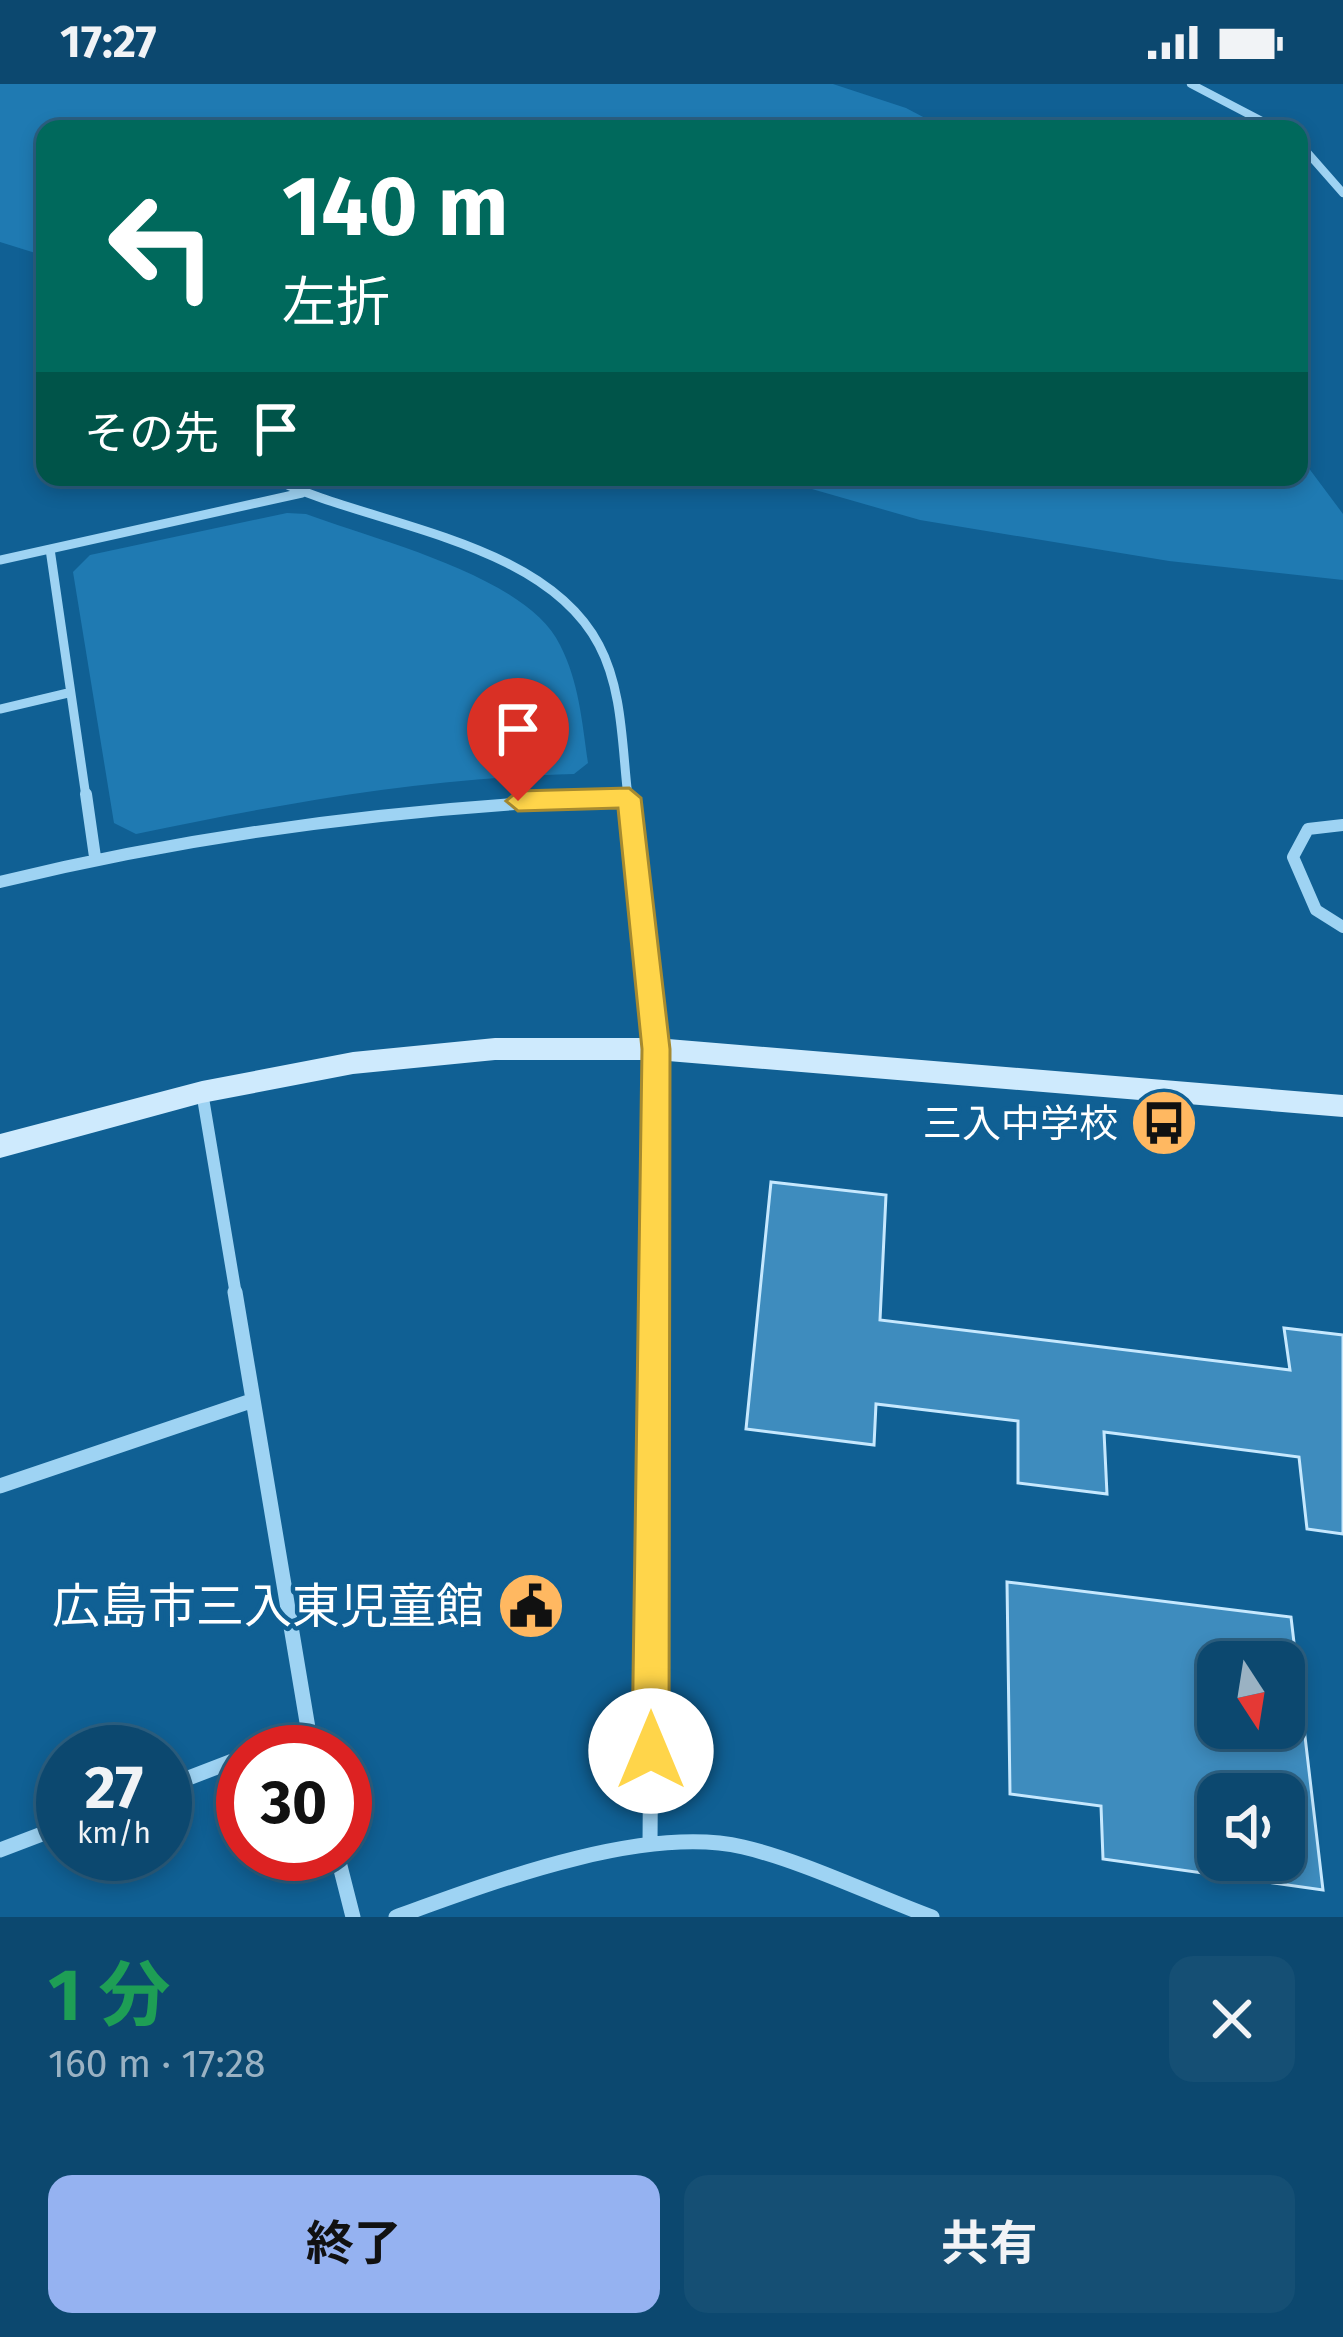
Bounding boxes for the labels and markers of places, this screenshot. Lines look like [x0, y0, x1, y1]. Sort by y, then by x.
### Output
pin [467, 678, 569, 801]
bus stop icon: 三入中学校 [1129, 1088, 1199, 1158]
place label: 三入中学校 [923, 1101, 1118, 1147]
public building icon: 広島市三入東児童館 [496, 1571, 566, 1641]
place label: 広島市三入東児童館 [52, 1578, 484, 1636]

